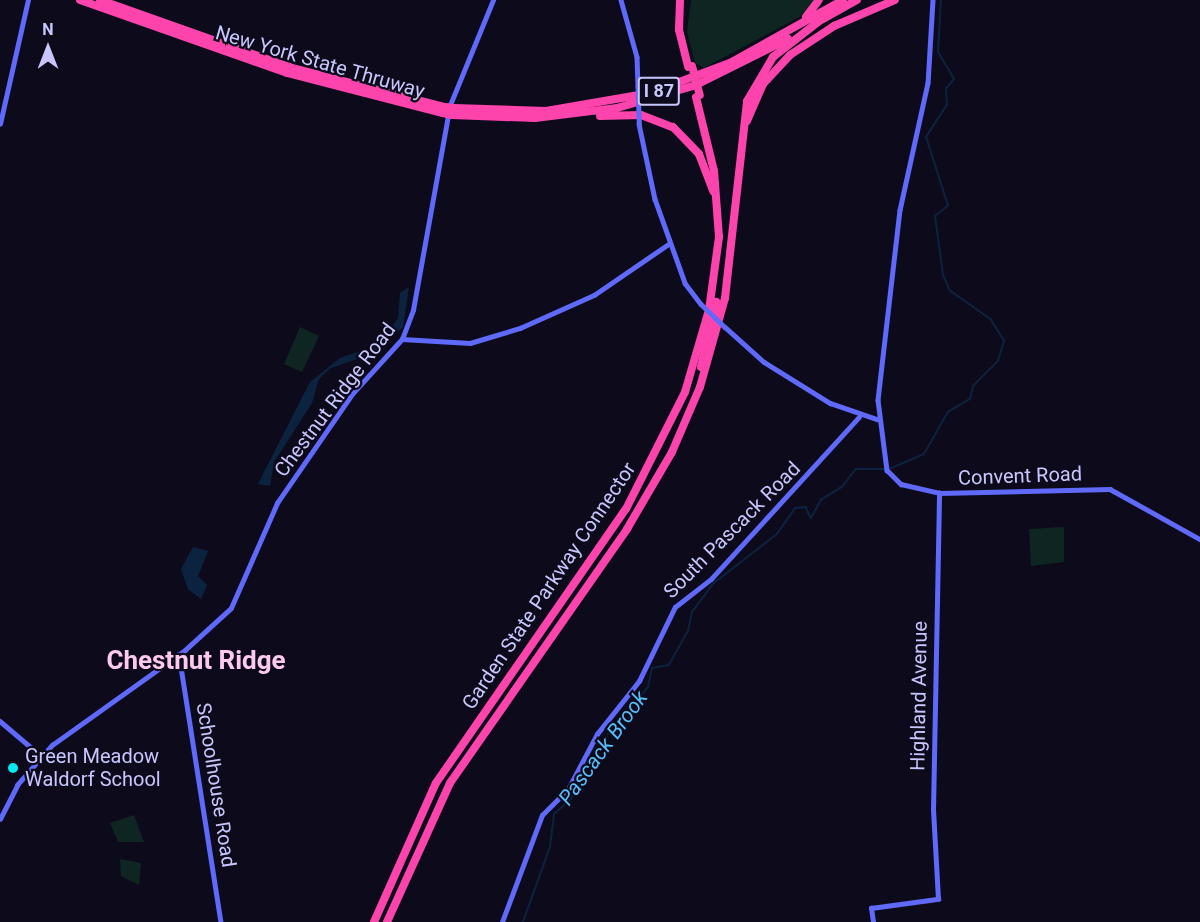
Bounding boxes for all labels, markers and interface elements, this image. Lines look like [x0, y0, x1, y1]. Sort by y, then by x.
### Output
north arrow [18, 18, 78, 78]
text: N [42, 20, 54, 39]
street label: New York State Thruway [212, 21, 428, 103]
road number: I 87 [636, 76, 682, 106]
street label: Chestnut Ridge Road [269, 318, 401, 482]
street label: South Pascack Road [659, 457, 805, 603]
street label: Garden State Parkway Connector [457, 458, 641, 714]
street label: Convent Road [958, 462, 1082, 490]
street label: Highland Avenue [906, 621, 932, 771]
district label: Chestnut Ridge [106, 645, 286, 677]
water label: Pascack Brook [553, 686, 653, 810]
street label: Schoolhouse Road [191, 701, 241, 869]
place label: Green Meadow Waldorf School [25, 744, 161, 791]
marker: Green Meadow Waldorf School [6, 761, 20, 775]

